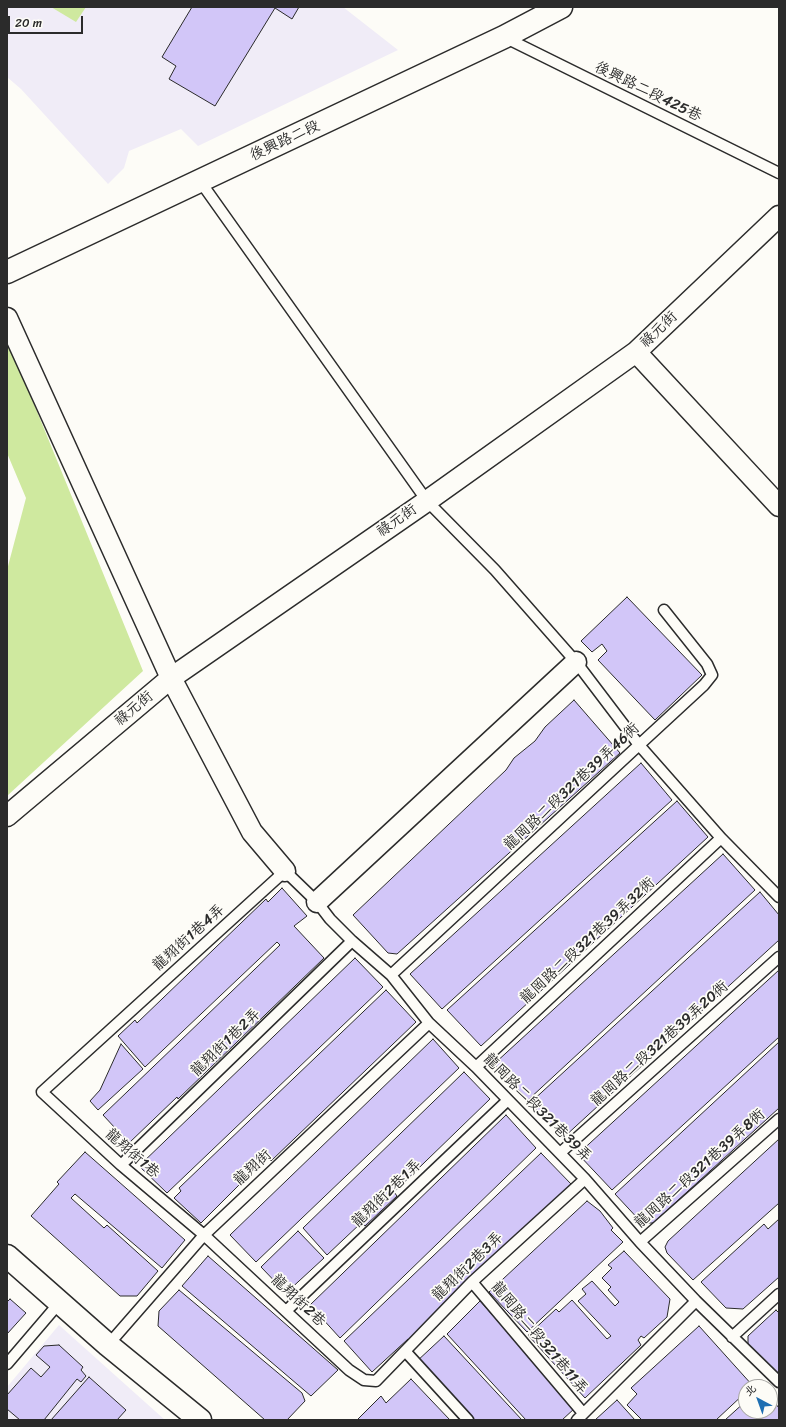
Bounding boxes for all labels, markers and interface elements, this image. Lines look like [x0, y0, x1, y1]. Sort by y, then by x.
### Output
scale bar [10, 8, 85, 34]
text: 20 m [15, 12, 42, 34]
street label: 後興路二段425巷 [591, 58, 705, 126]
street label: 後興路二段 [247, 117, 323, 165]
street label: 祿元街 [637, 308, 681, 352]
street label: 祿元街 [373, 501, 421, 541]
street label: 祿元街 [111, 688, 157, 730]
street label: 龍岡路二段321巷39弄46衖 [501, 719, 643, 855]
street label: 龍岡路二段321巷39弄32衖 [517, 874, 659, 1008]
street label: 龍翔街1巷4弄 [149, 901, 229, 975]
street label: 龍岡路二段321巷39弄20衖 [588, 977, 732, 1111]
street label: 龍翔街1巷2弄 [187, 1005, 265, 1081]
street label: 龍岡路二段321巷39弄 [479, 1050, 595, 1166]
street label: 龍岡路二段321巷39弄8衖 [631, 1105, 769, 1233]
street label: 龍翔街1巷 [101, 1125, 163, 1183]
street label: 龍翔街 [230, 1146, 276, 1190]
street label: 龍翔街2巷1弄 [348, 1156, 426, 1232]
street label: 龍翔街2巷3弄 [429, 1229, 507, 1305]
street label: 龍翔街2巷 [267, 1271, 329, 1331]
street label: 龍岡路二段321巷11弄 [487, 1278, 591, 1398]
north arrow [738, 1379, 778, 1419]
text: 北 [740, 1380, 761, 1401]

